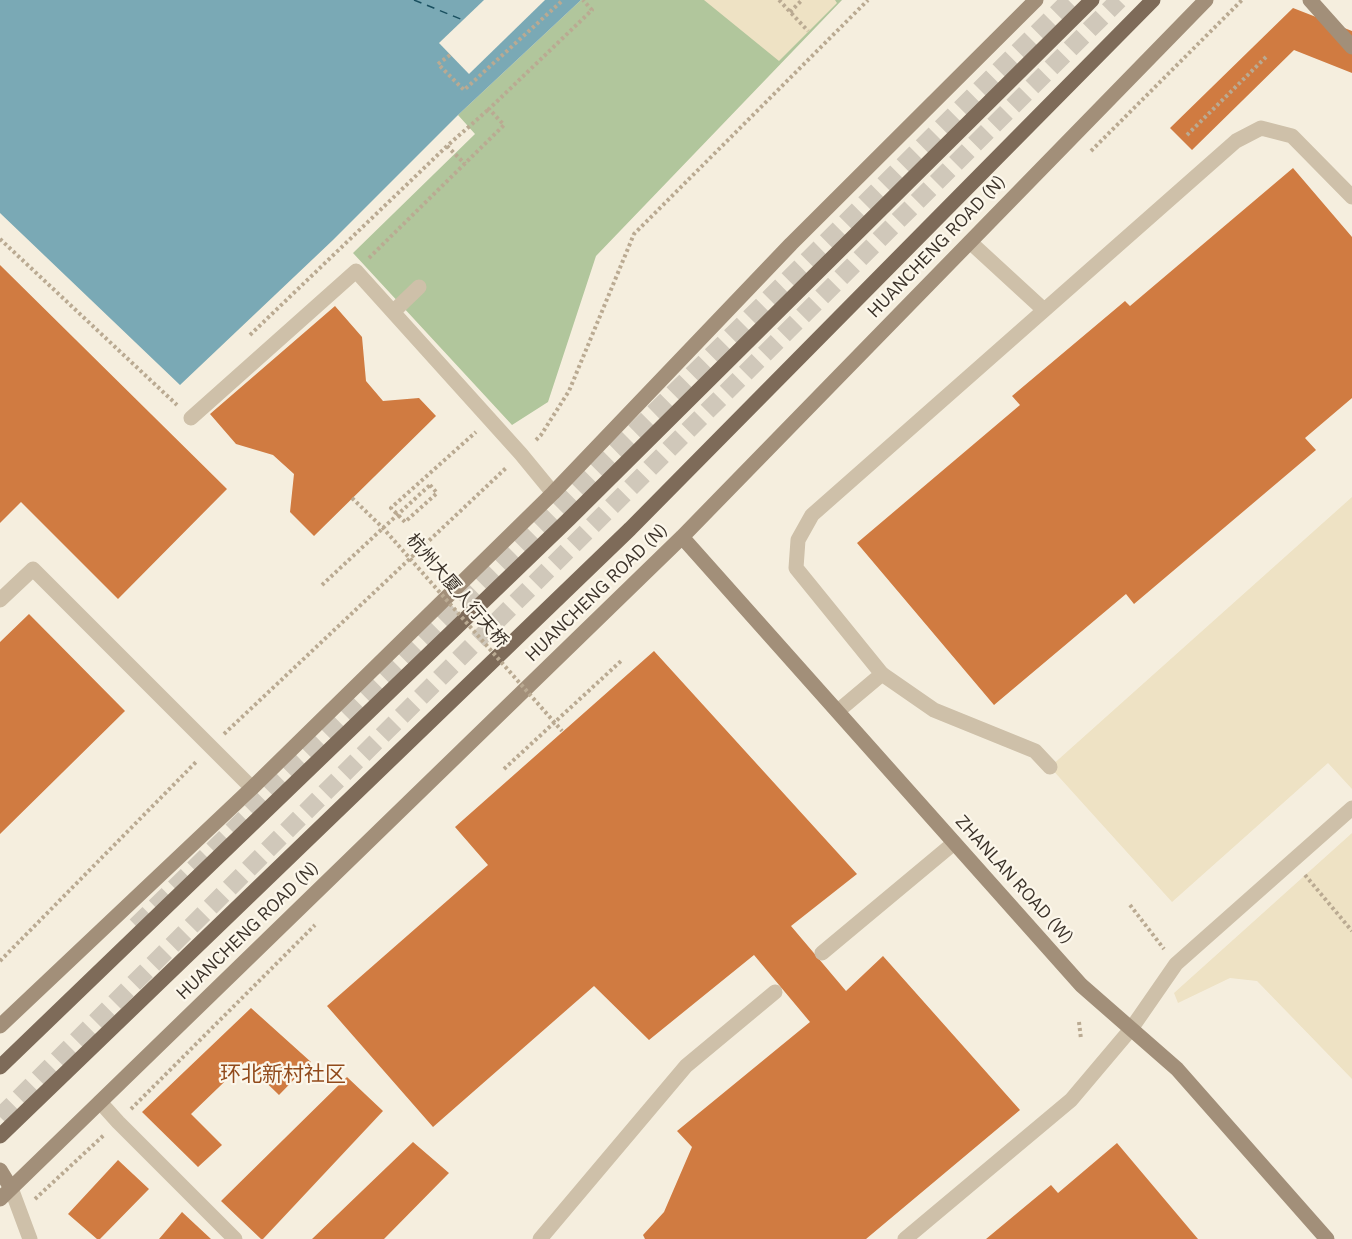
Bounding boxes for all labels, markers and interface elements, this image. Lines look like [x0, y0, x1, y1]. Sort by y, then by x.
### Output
street label: HUANCHENG ROAD (N) [863, 171, 1011, 323]
street label: HUANCHENG ROAD (N) [521, 519, 673, 667]
street label: 杭州大厦人行天桥 [402, 530, 512, 652]
street label: ZHANLAN ROAD (W) [951, 811, 1077, 949]
street label: HUANCHENG ROAD (N) [172, 857, 324, 1005]
district label: 环北新村社区 [220, 1062, 346, 1088]

